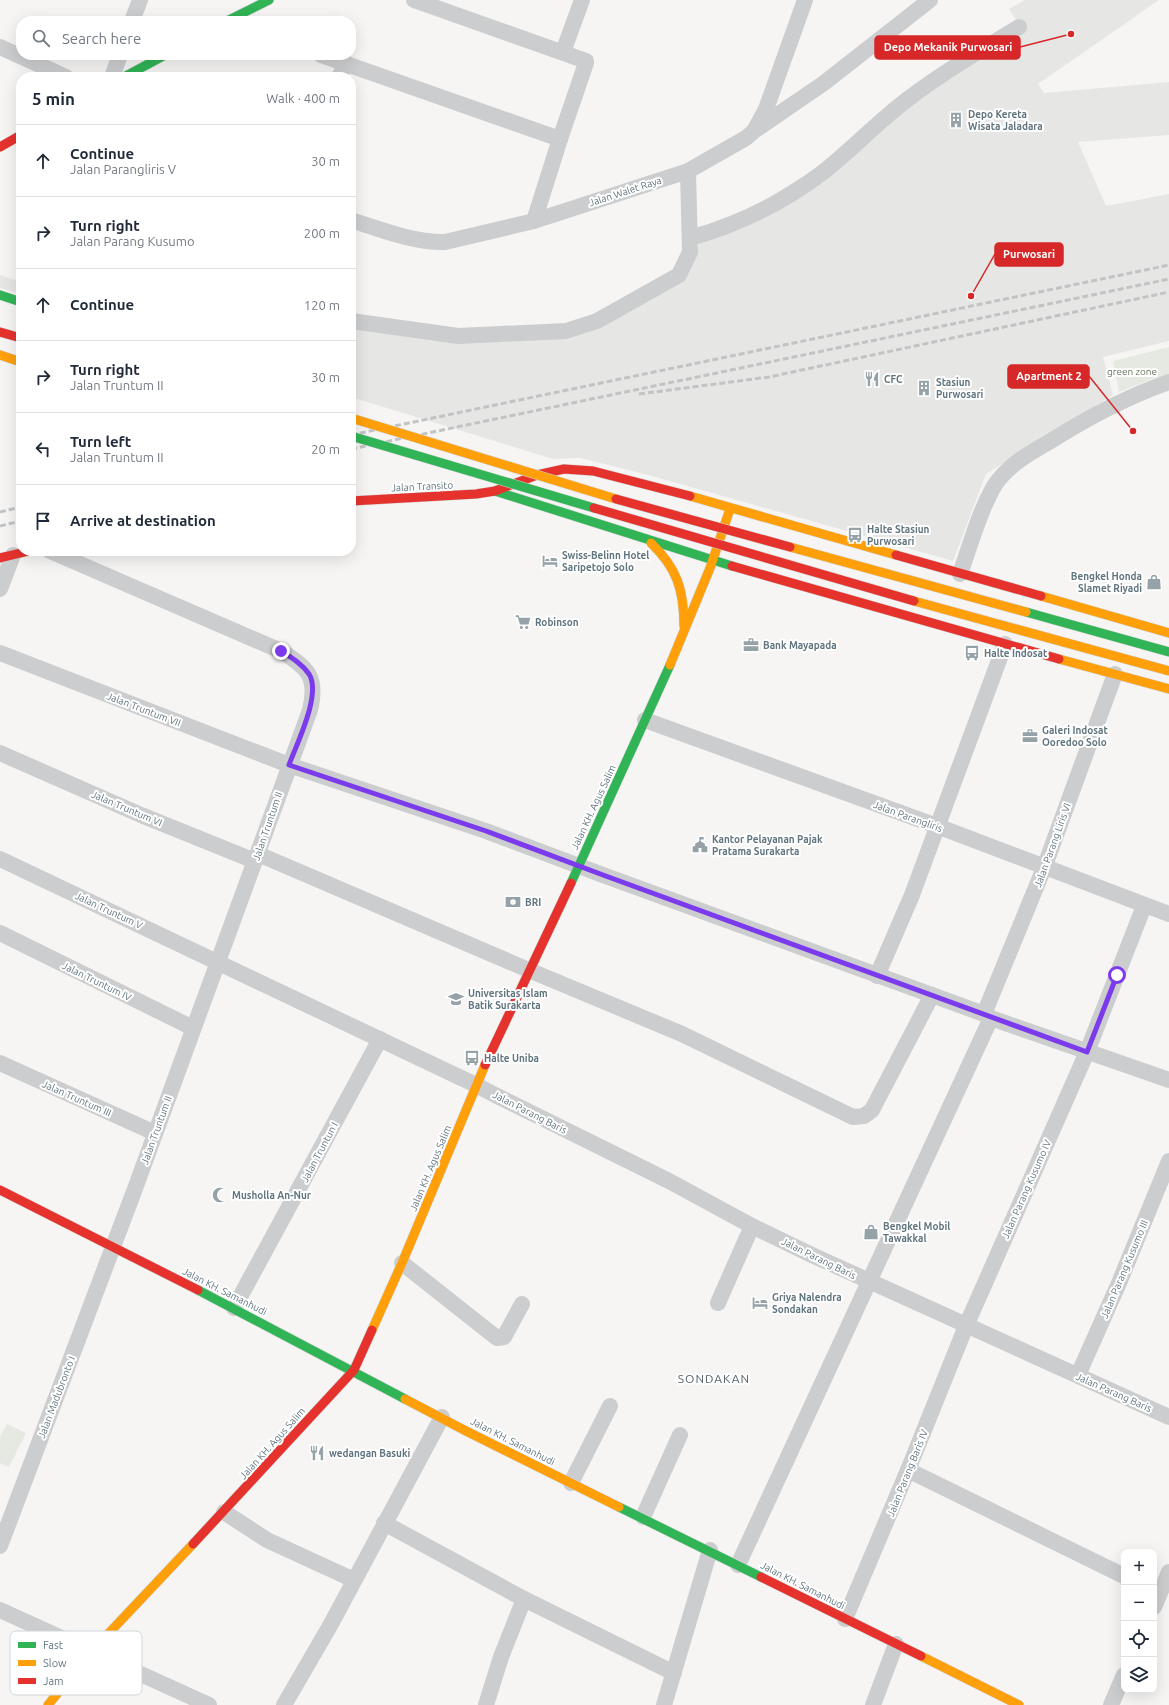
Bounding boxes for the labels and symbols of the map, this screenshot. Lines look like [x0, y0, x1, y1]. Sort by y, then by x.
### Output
callout: Depo Mekanik Purwosari [875, 36, 1020, 59]
text: Depo Mekanik Purwosari [884, 41, 1012, 53]
place label: Depo Kereta Wisata Jaladara [968, 109, 1043, 132]
building icon: Depo Kereta Wisata Jaladara [947, 111, 965, 129]
street label: Jalan Walet Raya [587, 175, 663, 208]
callout: Purwosari [995, 243, 1063, 266]
text: Purwosari [1003, 248, 1055, 260]
callout: Apartment 2 [1008, 365, 1089, 388]
park label: green zone [1107, 366, 1157, 377]
restaurant icon: CFC [863, 370, 881, 388]
text: Apartment 2 [1016, 370, 1082, 382]
place label: CFC [884, 374, 903, 385]
place label: Stasiun Purwosari [936, 377, 984, 400]
building icon: Stasiun Purwosari [915, 379, 933, 397]
street label: Jalan Transito [391, 479, 454, 494]
place label: Halte Stasiun Purwosari [867, 524, 930, 547]
bus stop icon: Halte Stasiun Purwosari [846, 526, 864, 544]
place label: Swiss-Belinn Hotel Saripetojo Solo [562, 550, 649, 573]
hotel icon: Swiss-Belinn Hotel Saripetojo Solo [541, 552, 559, 570]
place label: Bengkel Honda Slamet Riyadi [1071, 571, 1142, 594]
shop icon: Bengkel Honda Slamet Riyadi [1145, 573, 1163, 591]
supermarket icon: Robinson [514, 613, 532, 631]
place label: Robinson [535, 617, 579, 628]
office icon: Bank Mayapada [742, 636, 760, 654]
place label: Bank Mayapada [763, 640, 837, 651]
route end [272, 642, 290, 660]
bus stop icon: Halte Indosat [963, 644, 981, 662]
place label: Halte Indosat [984, 648, 1048, 659]
street label: Jalan Truntum VII [105, 690, 182, 729]
place label: Galeri Indosat Ooredoo Solo [1042, 725, 1108, 748]
office icon: Galeri Indosat Ooredoo Solo [1021, 727, 1039, 745]
street label: Jalan KH. Agus Salim [569, 763, 618, 851]
street label: Jalan Truntum VI [90, 789, 164, 828]
street label: Jalan Truntum II [251, 790, 284, 862]
street label: Jalan Parangliris [872, 799, 944, 834]
street label: Jalan Parang Liris VI [1032, 802, 1073, 889]
place label: Kantor Pelayanan Pajak Pratama Surakarta [712, 834, 823, 857]
public building icon: Kantor Pelayanan Pajak Pratama Surakarta [691, 836, 709, 854]
street label: Jalan Truntum V [73, 890, 145, 931]
bank icon: BRI [504, 893, 522, 911]
place label: BRI [525, 897, 541, 908]
street label: Jalan Truntum IV [60, 960, 134, 1003]
route start [1108, 966, 1126, 984]
place label: Universitas Islam Batik Surakarta [468, 988, 548, 1011]
school or university icon: Universitas Islam Batik Surakarta [447, 990, 465, 1008]
bus stop icon: Halte Uniba [463, 1049, 481, 1067]
place label: Halte Uniba [484, 1053, 539, 1064]
street label: Jalan Truntum III [41, 1078, 113, 1119]
street label: Jalan Parang Baris [491, 1089, 569, 1136]
street label: Jalan Truntum II [139, 1094, 174, 1166]
street label: Jalan Truntun I [299, 1120, 340, 1184]
street label: Jalan KH. Agus Salim [407, 1124, 454, 1213]
street label: Jalan Parang Kusumo IV [1000, 1137, 1054, 1240]
mosque icon: Musholla An-Nur [211, 1186, 229, 1204]
place label: Musholla An-Nur [232, 1190, 312, 1201]
street label: Jalan Parang Kusumo III [1099, 1218, 1150, 1320]
place label: Bengkel Mobil Tawakkal [883, 1221, 950, 1244]
shop icon: Bengkel Mobil Tawakkal [862, 1223, 880, 1241]
street label: Jalan Parang Baris [780, 1236, 858, 1281]
street label: Jalan KH. Samanhudi [181, 1265, 269, 1318]
place label: Griya Nalendra Sondakan [772, 1292, 842, 1315]
hotel icon: Griya Nalendra Sondakan [751, 1294, 769, 1312]
street label: Jalan Madubronto I [36, 1355, 77, 1440]
street label: Jalan Parang Baris [1074, 1371, 1153, 1414]
district label: SONDAKAN [678, 1372, 750, 1385]
street label: Jalan KH. Agus Salim [237, 1405, 307, 1481]
street label: Jalan KH. Samanhudi [469, 1415, 557, 1468]
street label: Jalan Parang Baris IV [885, 1428, 930, 1518]
restaurant icon: wedangan Basuki [308, 1444, 326, 1462]
place label: wedangan Basuki [329, 1448, 411, 1459]
street label: Jalan KH. Samanhudi [759, 1559, 847, 1612]
legend [10, 1631, 142, 1695]
text: Fast [43, 1639, 64, 1651]
text: Slow [43, 1657, 67, 1669]
text: Jam [43, 1675, 64, 1687]

